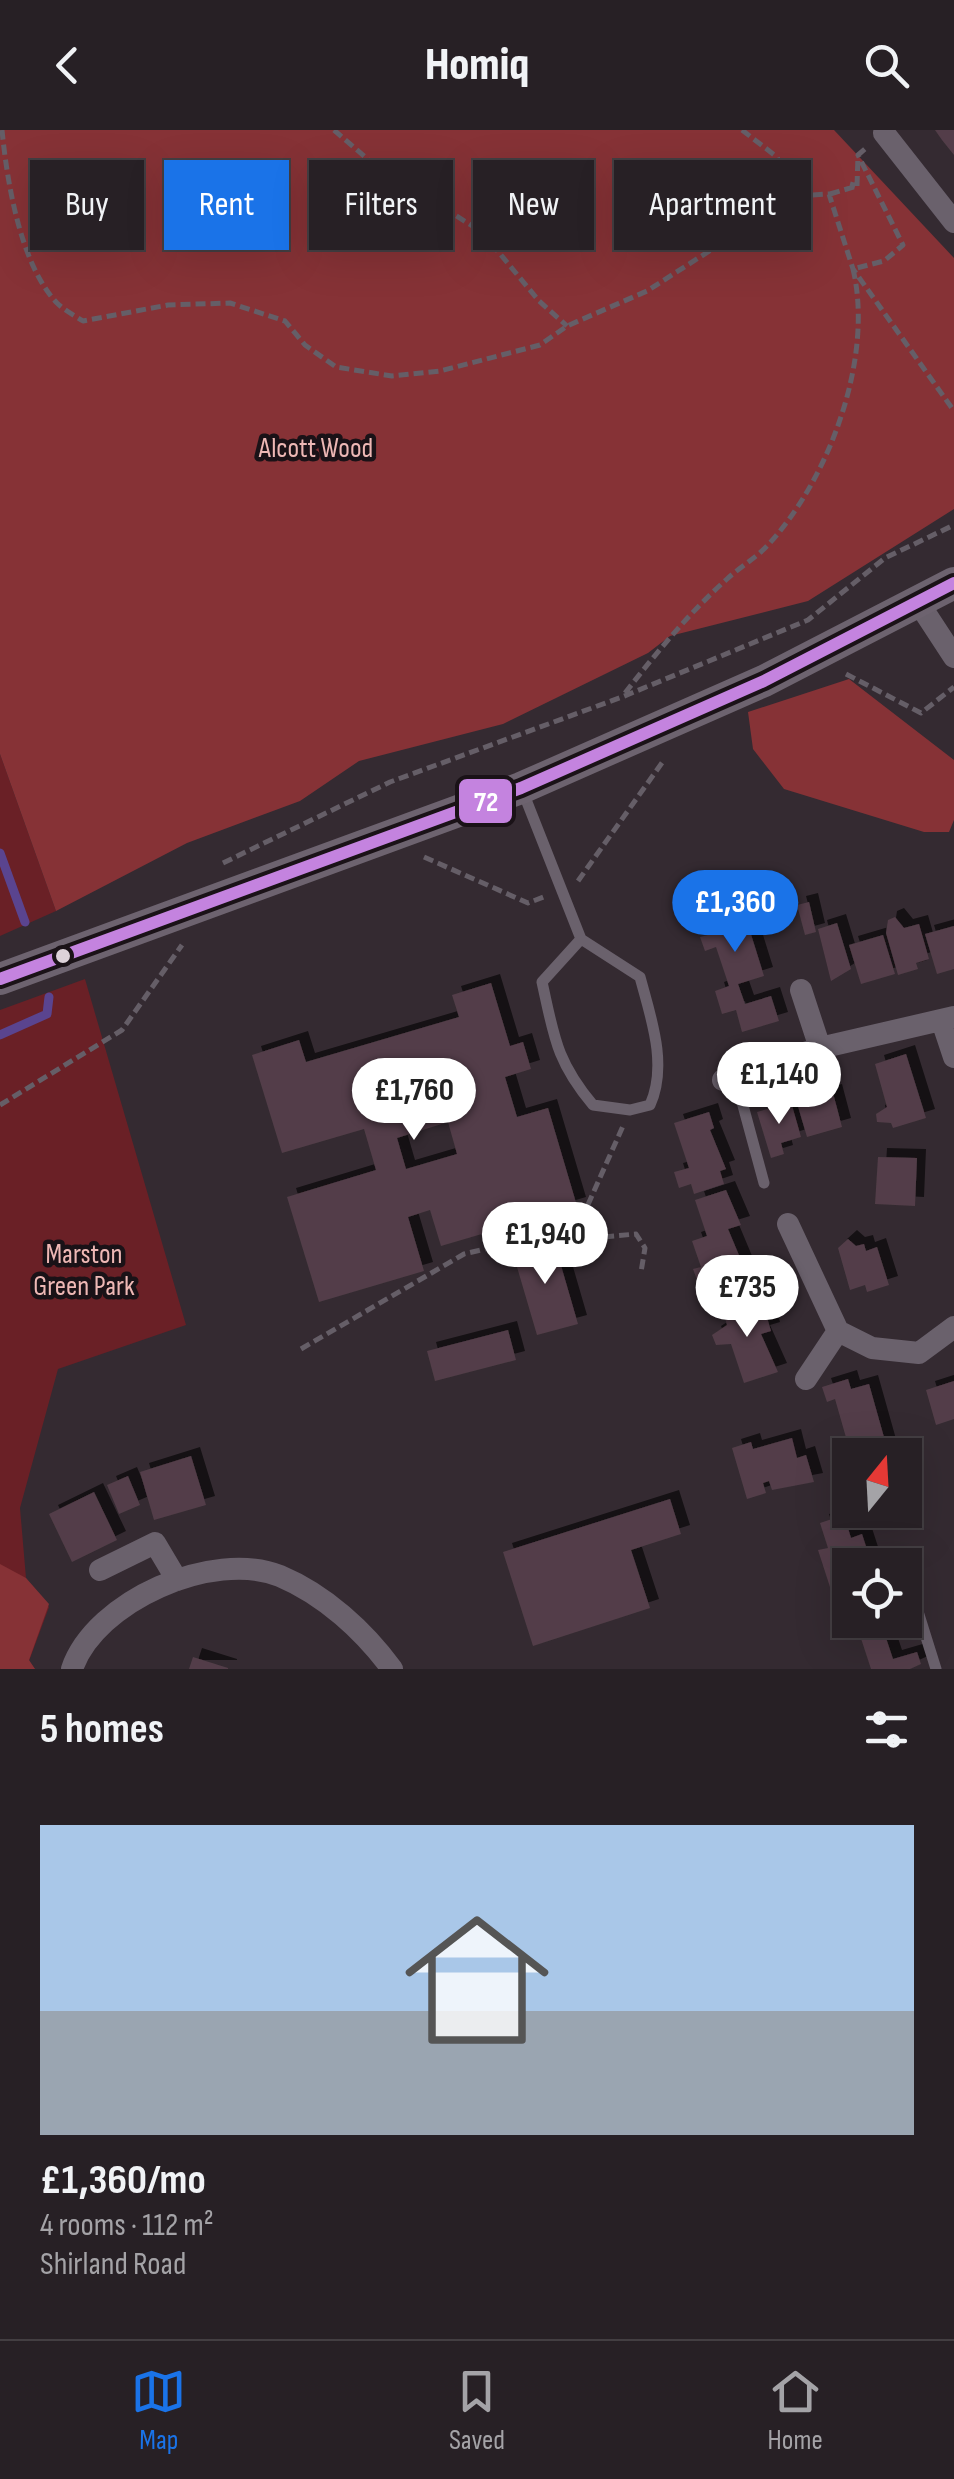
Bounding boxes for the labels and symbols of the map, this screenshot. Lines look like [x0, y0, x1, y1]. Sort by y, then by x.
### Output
park label: Alcott Wood [258, 432, 373, 465]
line badge: 72 [457, 777, 514, 825]
text: 72 [474, 786, 498, 819]
pin: £1,360 [654, 870, 816, 955]
unlabelled marker [53, 946, 73, 966]
pin: £1,140 [698, 1042, 860, 1127]
pin: £1,760 [333, 1058, 495, 1143]
pin: £1,940 [464, 1202, 626, 1287]
park label: Marston Green Park [33, 1238, 135, 1303]
pin: £735 [688, 1255, 806, 1340]
north arrow [832, 1438, 922, 1528]

